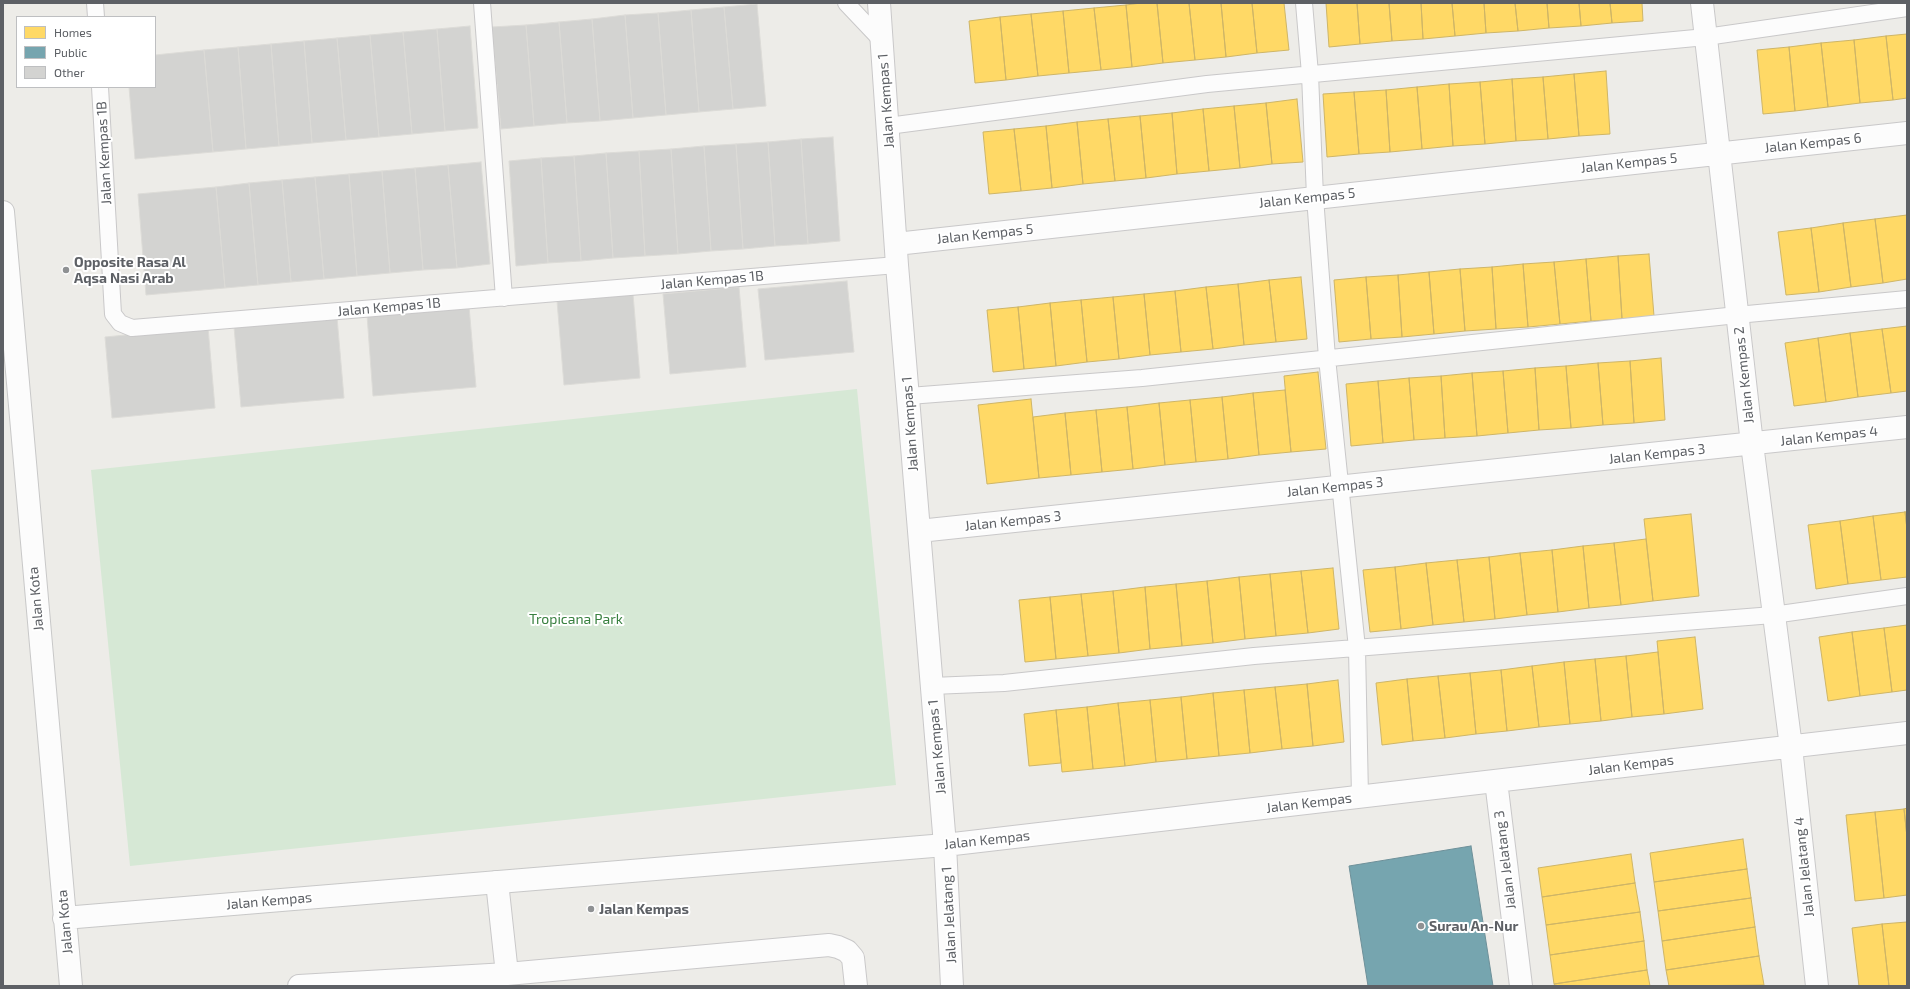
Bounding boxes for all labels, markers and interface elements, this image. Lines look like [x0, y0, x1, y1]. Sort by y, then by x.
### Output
legend [16, 16, 156, 88]
text: Homes [54, 25, 92, 39]
text: Public [54, 45, 87, 59]
street label: Jalan Kempas 1 [874, 53, 898, 149]
text: Other [54, 65, 85, 79]
street label: Jalan Kempas 1B [93, 101, 115, 205]
street label: Jalan Kempas 6 [1764, 130, 1862, 156]
street label: Jalan Kempas 5 [1580, 150, 1678, 176]
street label: Jalan Kempas 5 [1258, 185, 1356, 211]
street label: Jalan Kempas 5 [936, 221, 1034, 247]
place label: Opposite Rasa Al Aqsa Nasi Arab [74, 254, 186, 286]
marker: Opposite Rasa Al Aqsa Nasi Arab [61, 265, 71, 275]
street label: Jalan Kempas 1B [660, 267, 764, 293]
street label: Jalan Kempas 1B [337, 294, 441, 320]
street label: Jalan Kempas 2 [1731, 326, 1757, 424]
street label: Jalan Kempas 1 [898, 376, 922, 472]
street label: Jalan Kempas 4 [1779, 423, 1879, 449]
street label: Jalan Kempas 3 [1608, 441, 1706, 467]
street label: Jalan Kempas 3 [1286, 474, 1384, 500]
street label: Jalan Kempas 3 [964, 508, 1062, 534]
street label: Jalan Kota [25, 566, 47, 632]
park label: Tropicana Park [529, 611, 623, 627]
street label: Jalan Kempas 1 [924, 699, 950, 795]
street label: Jalan Kempas [1587, 751, 1675, 779]
street label: Jalan Kempas [1265, 789, 1353, 817]
street label: Jalan Jelatang 3 [1491, 810, 1519, 910]
street label: Jalan Jelatang 4 [1790, 816, 1818, 918]
street label: Jalan Kempas [943, 827, 1031, 853]
street label: Jalan Jelatang 1 [938, 866, 960, 964]
street label: Jalan Kota [54, 889, 76, 955]
street label: Jalan Kempas [225, 889, 313, 913]
place label: Jalan Kempas [599, 901, 689, 917]
marker: Jalan Kempas [586, 904, 596, 914]
place label: Surau An-Nur [1429, 918, 1518, 934]
marker: Surau An-Nur [1416, 921, 1426, 931]

